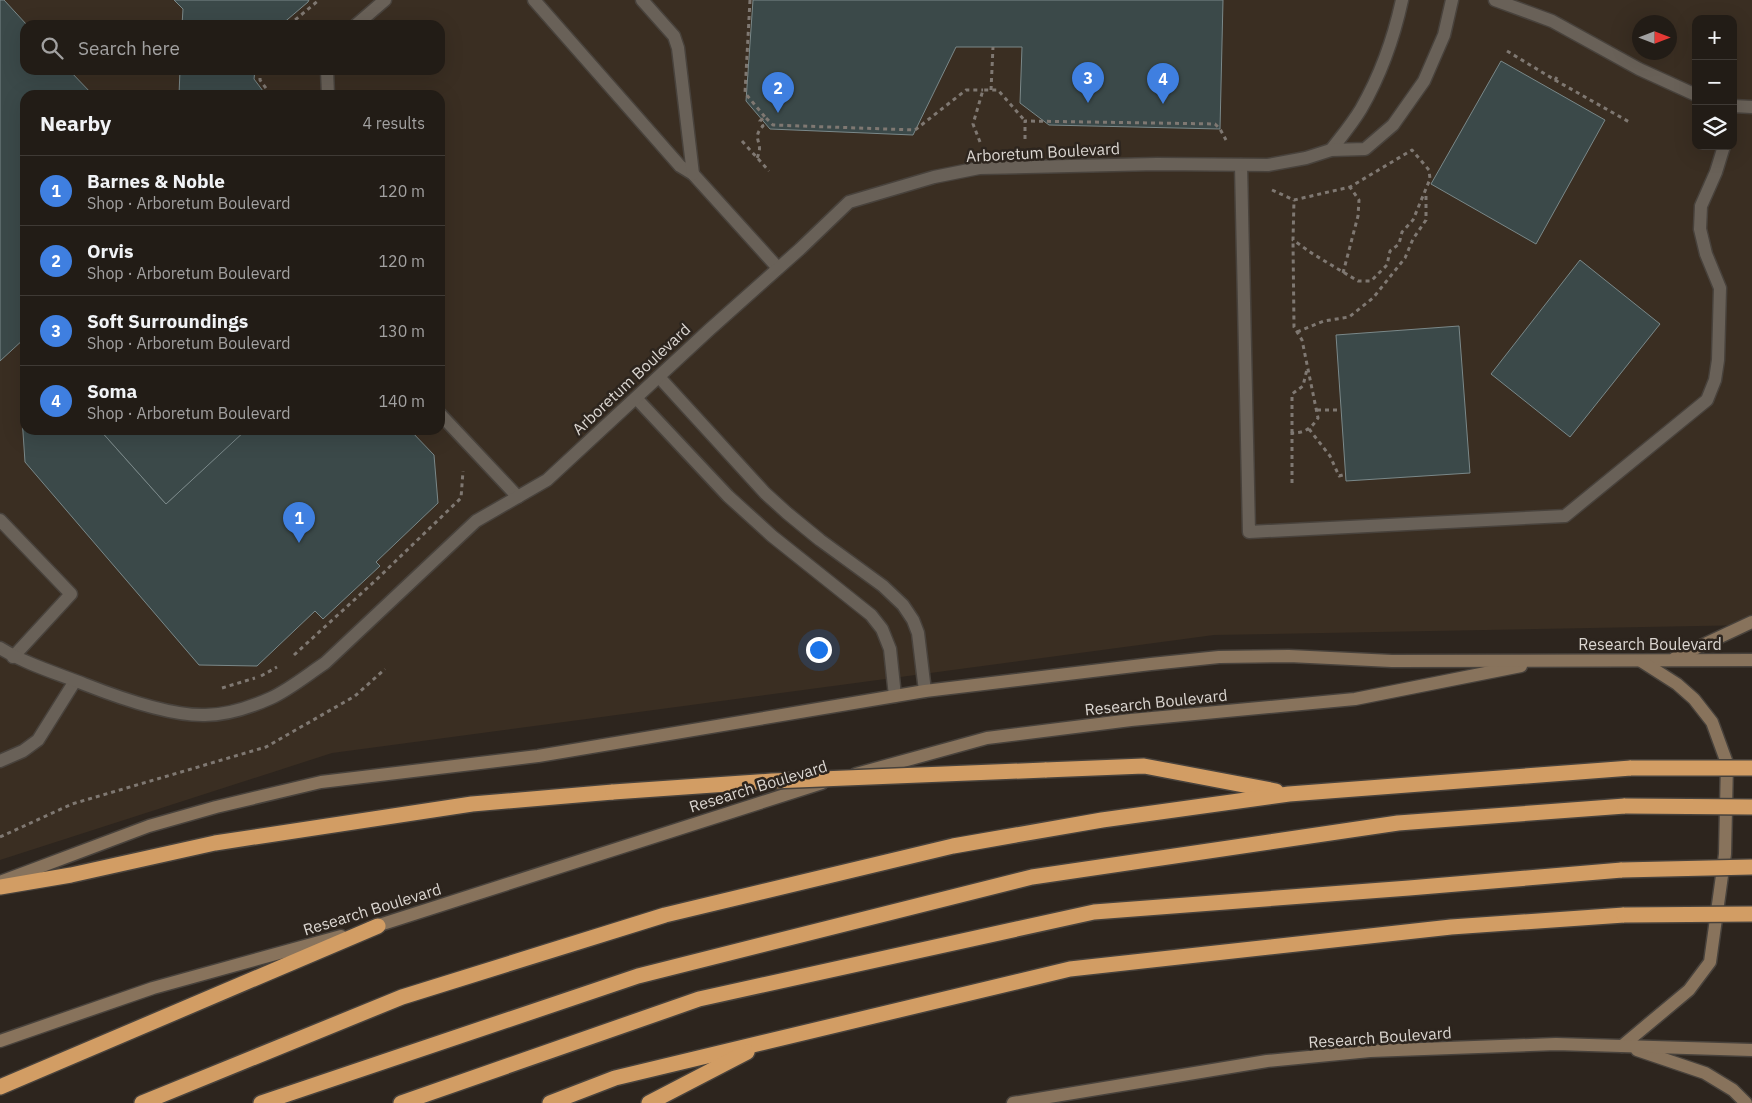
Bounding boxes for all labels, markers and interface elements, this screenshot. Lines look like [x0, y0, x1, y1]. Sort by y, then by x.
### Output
north arrow [1632, 15, 1677, 60]
map controls [1692, 15, 1737, 150]
button: + [1692, 15, 1737, 60]
search box [20, 20, 445, 75]
icon: search [38, 34, 66, 62]
text: Search here [78, 36, 180, 60]
button: − [1692, 60, 1737, 105]
pin: 3 [1072, 62, 1104, 103]
pin: 4 [1147, 63, 1179, 104]
pin: 2 [762, 72, 794, 113]
button: layers [1692, 105, 1737, 150]
text: Nearby [40, 109, 111, 137]
text: 4 results [362, 113, 425, 133]
street label: Arboretum Boulevard [965, 138, 1121, 166]
text: Barnes & Noble [87, 169, 225, 193]
text: 1 [51, 181, 61, 201]
text: 120 m [378, 181, 425, 201]
text: Shop · Arboretum Boulevard [87, 193, 291, 213]
text: Orvis [87, 239, 134, 263]
text: 2 [51, 251, 61, 271]
text: 120 m [378, 251, 425, 271]
text: Shop · Arboretum Boulevard [87, 263, 291, 283]
text: Soft Surroundings [87, 309, 248, 333]
street label: Arboretum Boulevard [568, 319, 694, 439]
text: 3 [51, 321, 61, 341]
text: 130 m [378, 321, 425, 341]
text: Shop · Arboretum Boulevard [87, 333, 291, 353]
text: Soma [87, 379, 137, 403]
text: 4 [51, 391, 61, 411]
text: 140 m [378, 391, 425, 411]
text: Shop · Arboretum Boulevard [87, 403, 291, 423]
pin: 1 [283, 502, 315, 543]
street label: Research Boulevard [1578, 634, 1722, 654]
your location [806, 637, 832, 663]
street label: Research Boulevard [1084, 685, 1228, 719]
street label: Research Boulevard [686, 755, 830, 817]
street label: Research Boulevard [300, 878, 444, 940]
street label: Research Boulevard [1308, 1022, 1452, 1052]

